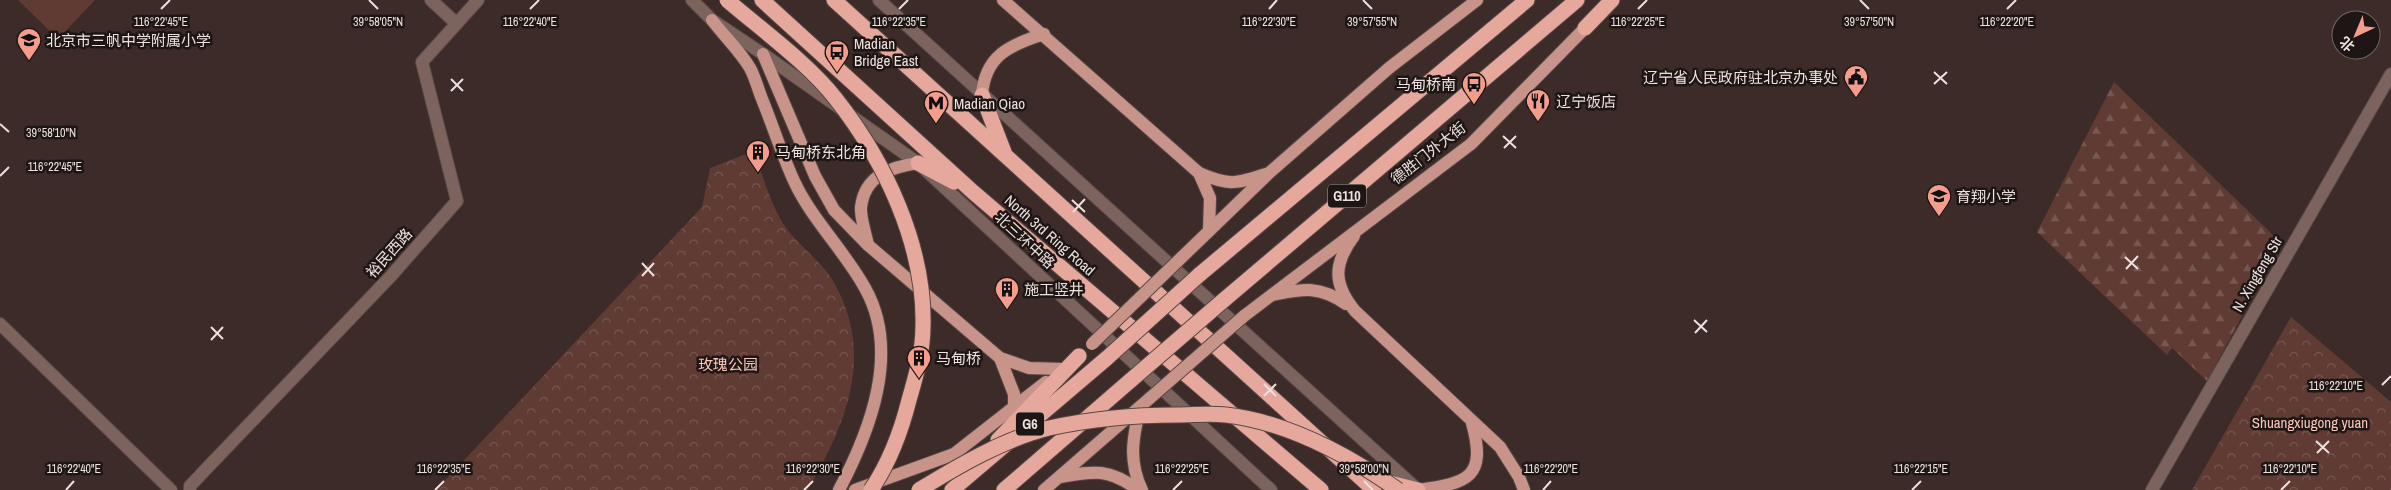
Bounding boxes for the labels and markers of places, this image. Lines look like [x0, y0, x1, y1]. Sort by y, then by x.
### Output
school or university icon: 北京市三帆中学附属小学 [16, 27, 42, 61]
place label: 北京市三帆中学附属小学 [46, 30, 211, 51]
place label: Madian Bridge East [854, 33, 919, 71]
bus stop icon: Madian Bridge East [824, 39, 850, 73]
public building icon: 辽宁省人民政府驻北京办事处 [1843, 64, 1869, 98]
place label: 辽宁省人民政府驻北京办事处 [1643, 67, 1838, 88]
bus stop icon: 马甸桥南 [1461, 71, 1487, 105]
place label: 马甸桥南 [1396, 74, 1456, 95]
restaurant icon: 辽宁饭店 [1525, 88, 1551, 122]
metro station icon: Madian Qiao [923, 90, 949, 124]
place label: 辽宁饭店 [1556, 91, 1616, 112]
place label: Madian Qiao [954, 93, 1025, 114]
building icon: 马甸桥东北角 [745, 139, 771, 173]
place label: 马甸桥东北角 [776, 142, 866, 163]
school or university icon: 育翔小学 [1926, 183, 1952, 217]
place label: 育翔小学 [1956, 186, 2016, 207]
building icon: 施工竖井 [994, 276, 1020, 310]
place label: 施工竖井 [1024, 279, 1084, 300]
building icon: 马甸桥 [906, 345, 932, 379]
place label: 马甸桥 [936, 348, 981, 369]

